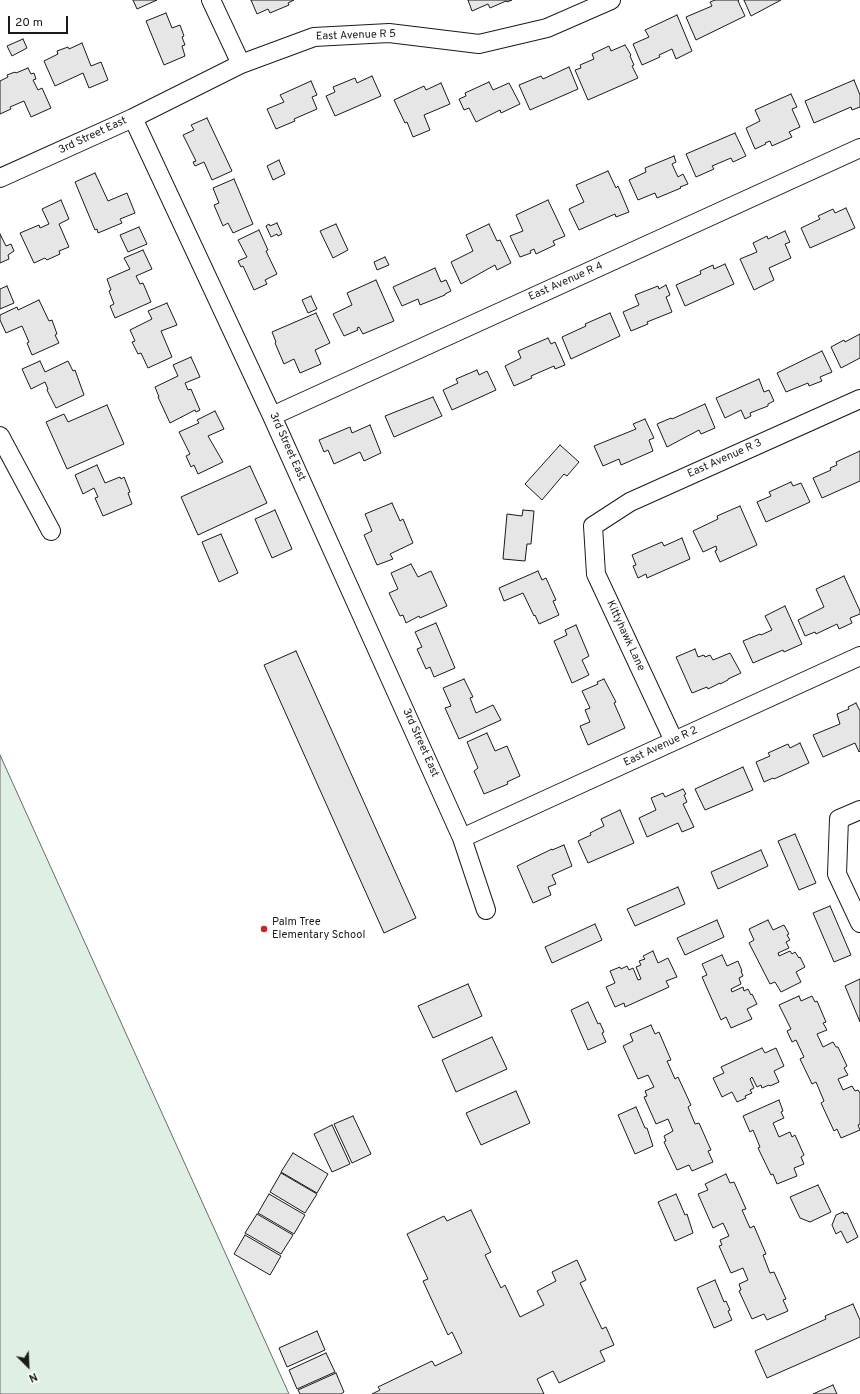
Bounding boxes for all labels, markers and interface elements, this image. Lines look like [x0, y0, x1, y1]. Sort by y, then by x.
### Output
scale bar [10, 8, 70, 34]
text: 20 m [15, 15, 43, 31]
street label: East Avenue R 5 [316, 28, 396, 44]
street label: 3rd Street East [57, 114, 129, 158]
street label: East Avenue R 4 [527, 260, 605, 304]
street label: 3rd Street East [266, 411, 308, 483]
street label: East Avenue R 3 [686, 437, 764, 481]
street label: Kittyhawk Lane [603, 599, 647, 673]
street label: 3rd Street East [399, 707, 441, 779]
street label: East Avenue R 2 [622, 724, 700, 770]
place label: Palm Tree Elementary School [272, 916, 365, 942]
marker: Palm Tree Elementary School [259, 924, 269, 934]
north arrow [8, 1346, 48, 1386]
text: N [26, 1369, 39, 1385]

